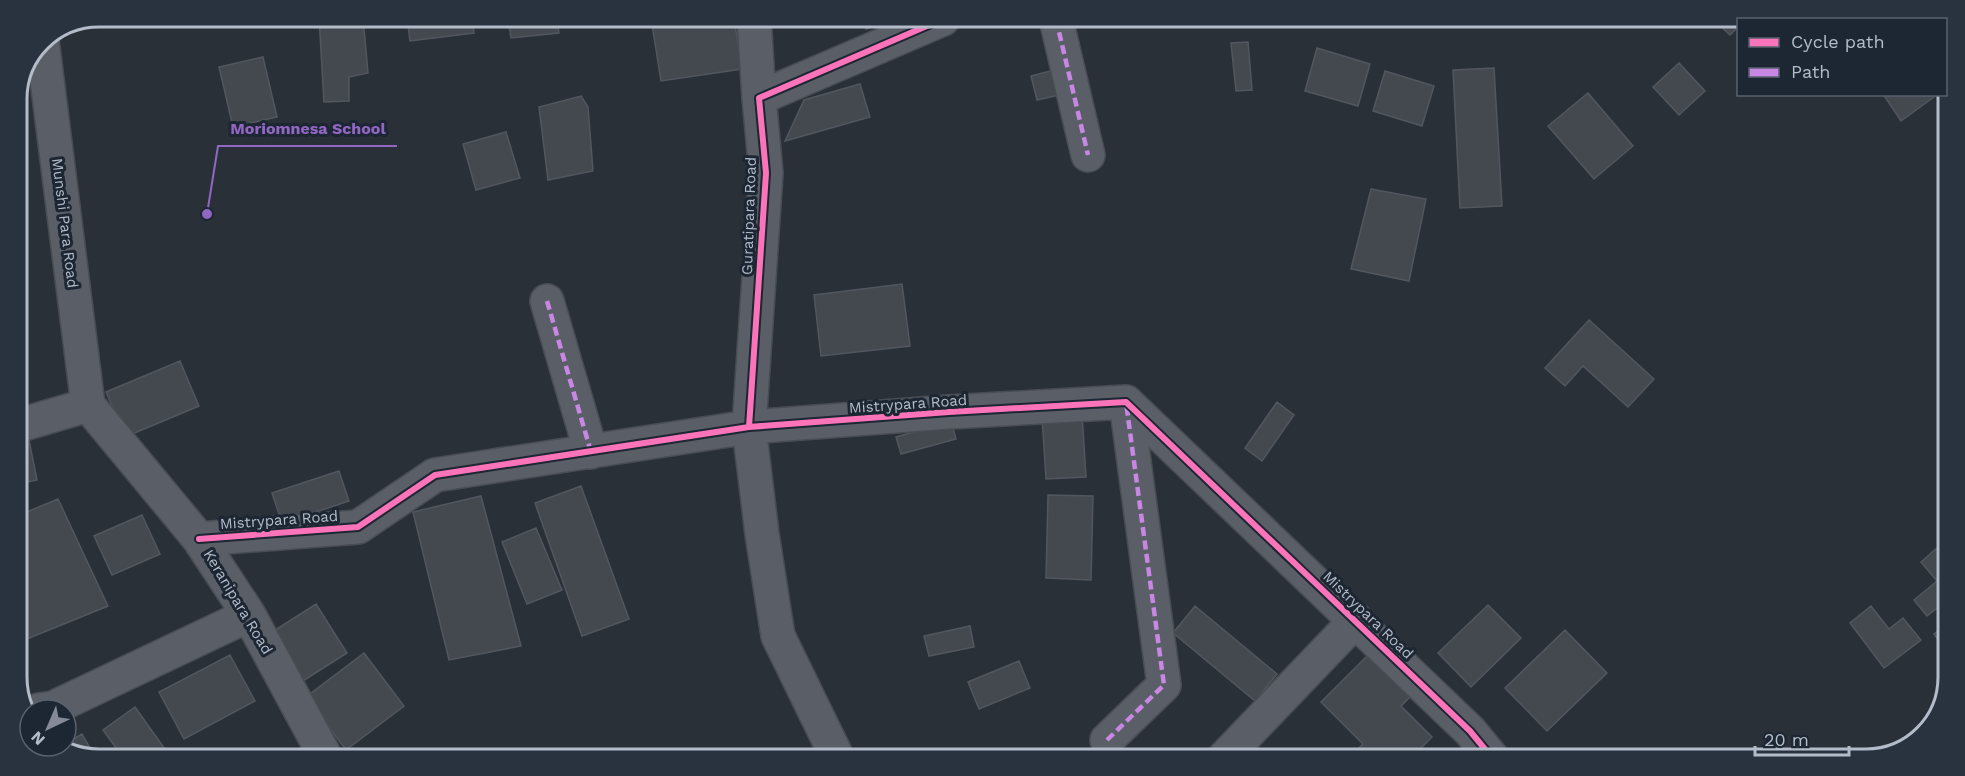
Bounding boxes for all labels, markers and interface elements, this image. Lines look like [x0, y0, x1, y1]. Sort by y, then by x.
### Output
legend [1737, 18, 1947, 96]
text: Cycle path [1791, 31, 1885, 52]
text: Path [1791, 61, 1831, 82]
callout: Moriomnesa School [218, 112, 397, 146]
text: Moriomnesa School [230, 119, 386, 138]
street label: Munshi Para Road [48, 157, 82, 289]
street label: Guratipara Road [738, 157, 760, 275]
street label: Mistrypara Road [848, 391, 968, 417]
street label: Mistrypara Road [219, 507, 339, 533]
street label: Keranipara Road [200, 546, 276, 658]
street label: Mistrypara Road [1319, 567, 1417, 663]
north arrow [18, 698, 78, 758]
scale bar [1755, 719, 1850, 757]
text: N [27, 727, 49, 749]
text: 20 m [1764, 729, 1809, 750]

